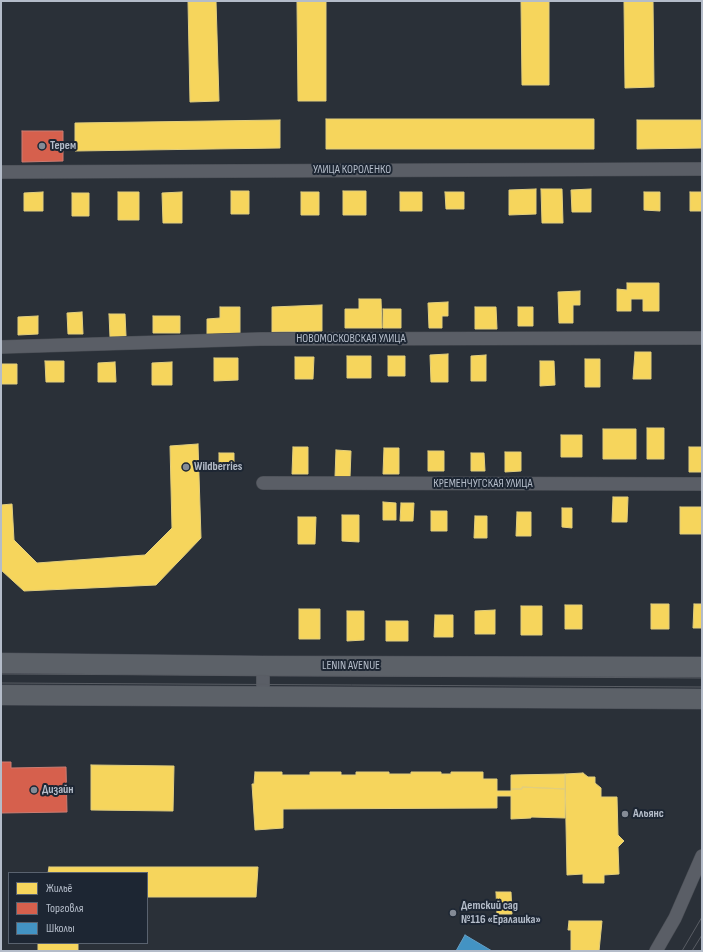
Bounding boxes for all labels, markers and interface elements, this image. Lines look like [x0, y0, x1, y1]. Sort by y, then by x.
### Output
place label: Терем [50, 139, 76, 153]
marker: Терем [37, 141, 47, 151]
street label: УЛИЦА КОРОЛЕНКО [313, 163, 391, 177]
street label: НОВОМОСКОВСКАЯ УЛИЦА [296, 332, 406, 346]
place label: Wildberries [194, 460, 242, 474]
marker: Wildberries [181, 462, 191, 472]
street label: КРЕМЕНЧУГСКАЯ УЛИЦА [433, 477, 533, 491]
street label: LENIN AVENUE [322, 659, 380, 673]
place label: Дизайн [42, 783, 74, 797]
marker: Дизайн [29, 785, 39, 795]
place label: Альянс [633, 807, 664, 821]
marker: Альянс [620, 809, 630, 819]
legend [8, 872, 148, 944]
text: Жильё [46, 881, 72, 896]
place label: Детский сад №116 «Ералашка» [461, 899, 541, 927]
text: Торговля [46, 901, 83, 916]
marker: Детский сад №116 «Ералашка» [448, 908, 458, 918]
text: Школы [46, 921, 75, 936]

